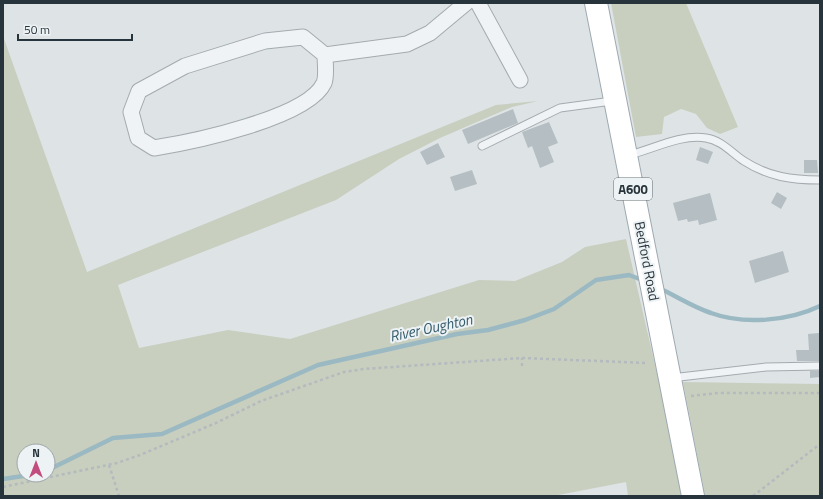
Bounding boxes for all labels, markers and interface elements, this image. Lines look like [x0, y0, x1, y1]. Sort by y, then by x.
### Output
scale bar [18, 16, 132, 42]
text: 50 m [24, 20, 50, 39]
road number: A600 [614, 178, 652, 200]
street label: Bedford Road [630, 219, 665, 302]
water label: River Oughton [387, 307, 475, 348]
north arrow [16, 443, 56, 483]
text: N [32, 445, 40, 461]

